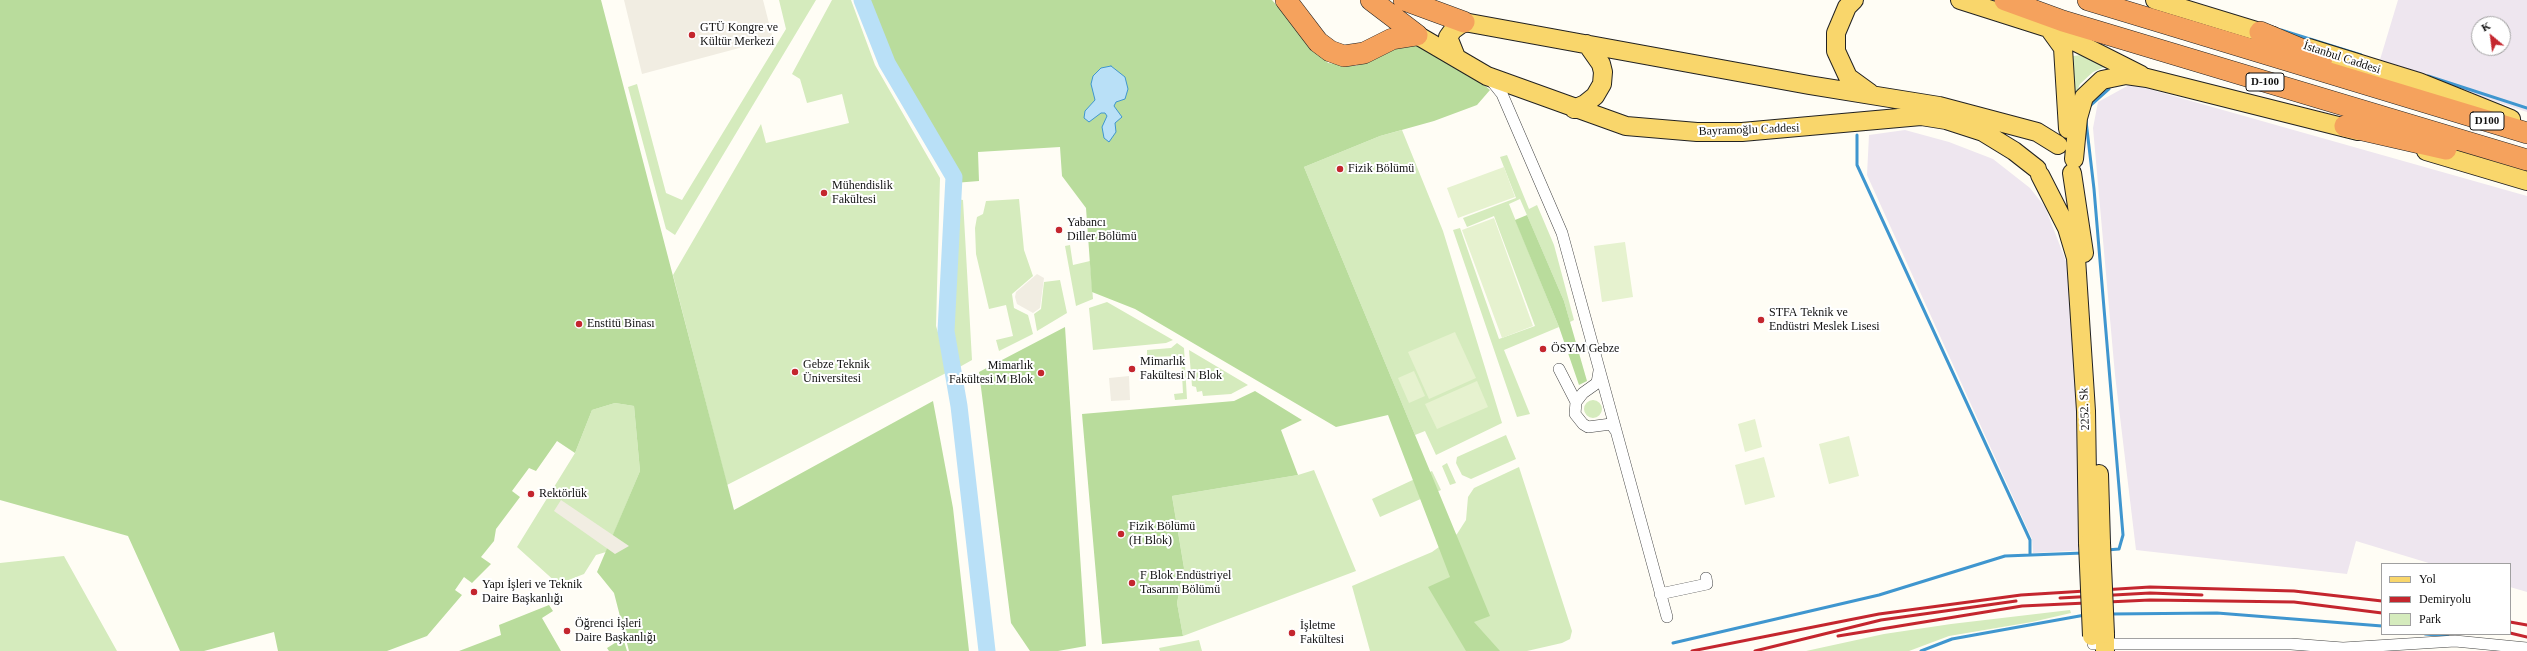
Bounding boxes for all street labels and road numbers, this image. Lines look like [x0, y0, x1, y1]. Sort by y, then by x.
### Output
street label: İstanbul Caddesi [2302, 39, 2382, 77]
road number: D-100 [2246, 73, 2284, 91]
road number: D100 [2470, 112, 2504, 130]
street label: Bayramoğlu Caddesi [1698, 121, 1800, 139]
street label: 2252. Sk [2077, 387, 2093, 431]

